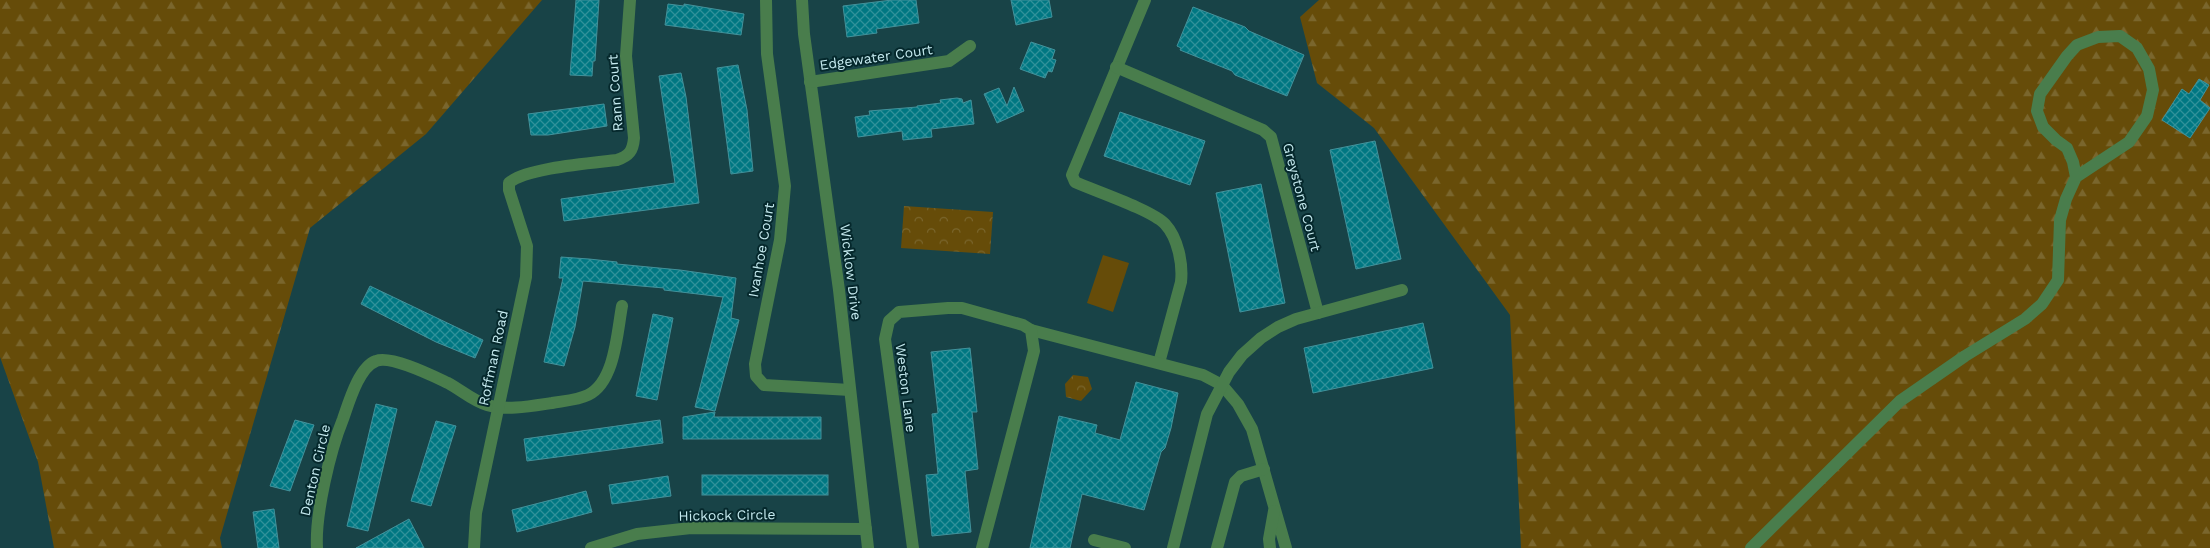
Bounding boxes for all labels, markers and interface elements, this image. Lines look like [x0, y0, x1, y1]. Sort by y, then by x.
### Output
street label: Edgewater Court [818, 41, 934, 73]
street label: Rann Court [604, 54, 626, 132]
street label: Greystone Court [1280, 141, 1324, 253]
street label: Ivanhoe Court [745, 201, 777, 298]
street label: Wicklow Drive [837, 223, 865, 321]
street label: Roffman Road [475, 309, 511, 407]
street label: Weston Lane [893, 343, 919, 433]
street label: Denton Circle [297, 423, 333, 517]
street label: Hickock Circle [678, 506, 776, 524]

